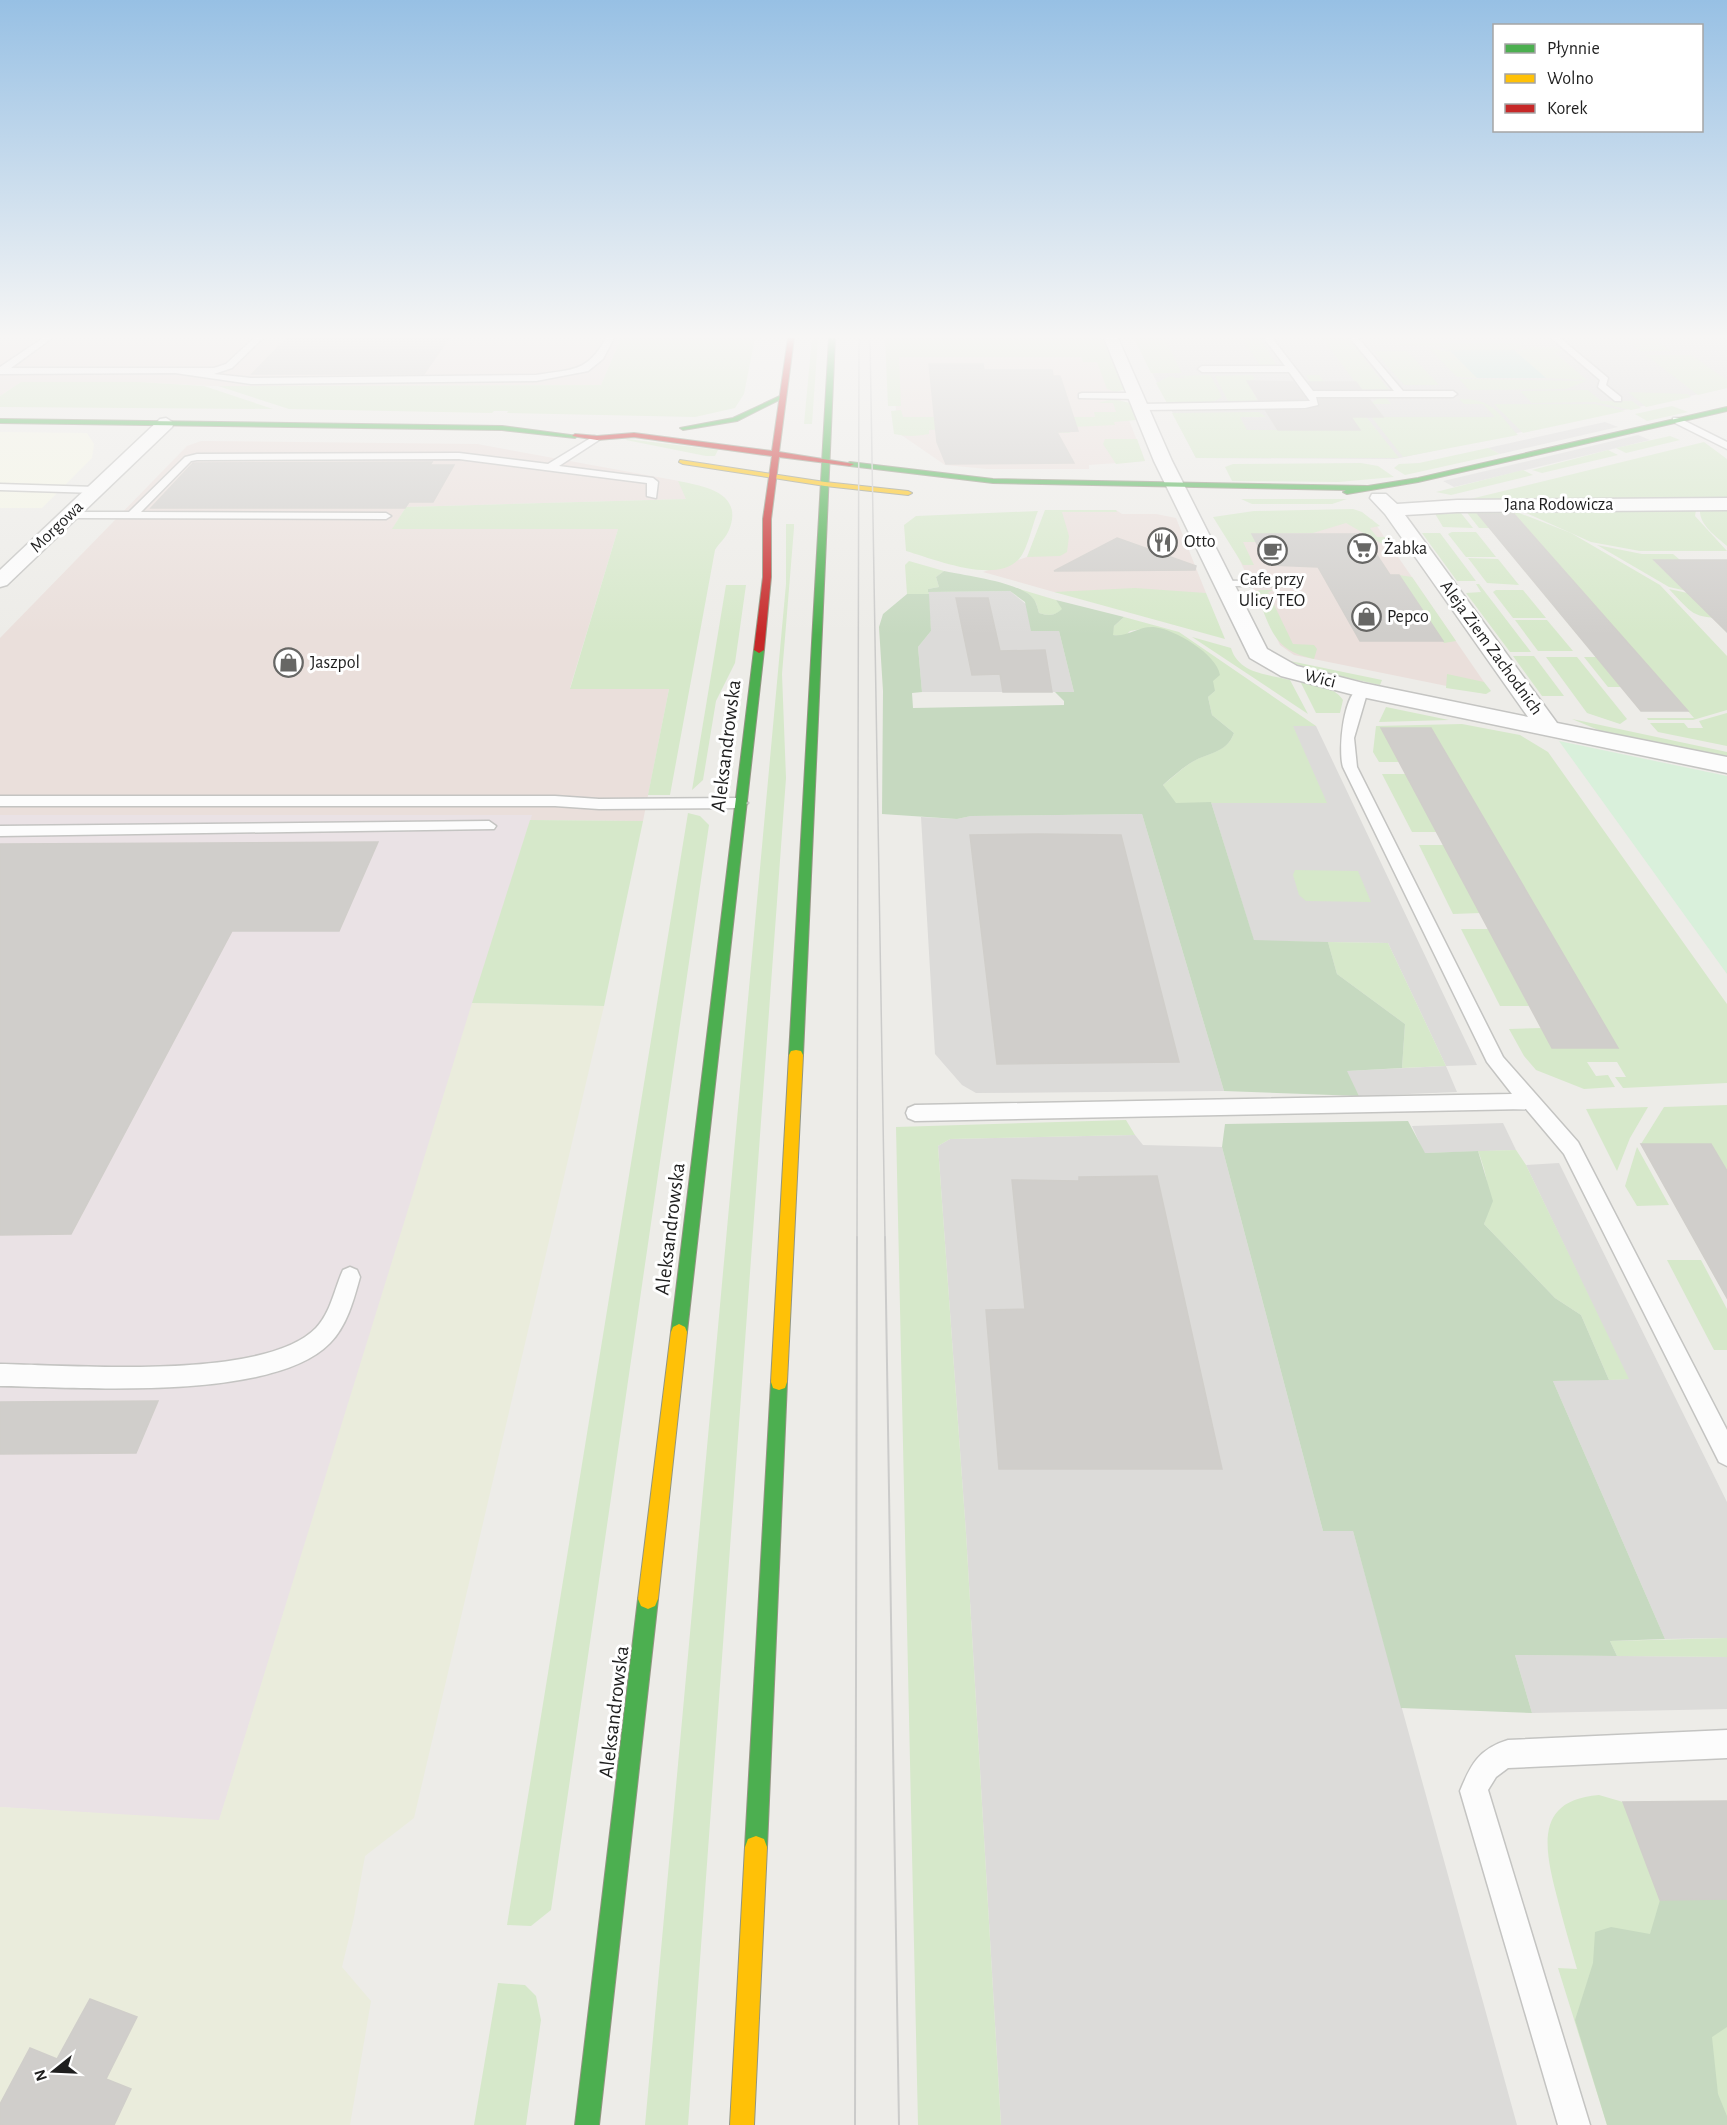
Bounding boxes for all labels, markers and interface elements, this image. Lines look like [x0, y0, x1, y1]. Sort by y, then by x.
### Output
legend [1493, 24, 1703, 132]
text: Płynnie [1547, 40, 1600, 58]
text: Wolno [1547, 70, 1594, 88]
text: Korek [1547, 100, 1588, 118]
street label: Jana Rodowicza [1504, 496, 1614, 514]
street label: Morgowa [27, 498, 87, 556]
restaurant icon: Otto [1147, 526, 1179, 558]
place label: Otto [1184, 533, 1216, 551]
supermarket icon: Żabka [1347, 533, 1379, 565]
cafe icon: Cafe przy Ulicy TEO [1256, 535, 1288, 567]
place label: Żabka [1384, 538, 1427, 558]
place label: Cafe przy Ulicy TEO [1239, 571, 1305, 610]
street label: Aleja Ziem Zachodnich [1436, 578, 1546, 718]
shop icon: Pepco [1350, 601, 1382, 633]
place label: Pepco [1387, 608, 1429, 626]
shop icon: Jaszpol [273, 647, 305, 679]
place label: Jaszpol [310, 654, 360, 672]
street label: Wici [1302, 666, 1338, 692]
street label: Aleksandrowska [707, 678, 745, 813]
street label: Aleksandrowska [651, 1161, 689, 1296]
street label: Aleksandrowska [595, 1644, 633, 1779]
north arrow [24, 2041, 84, 2101]
text: N [31, 2068, 50, 2083]

